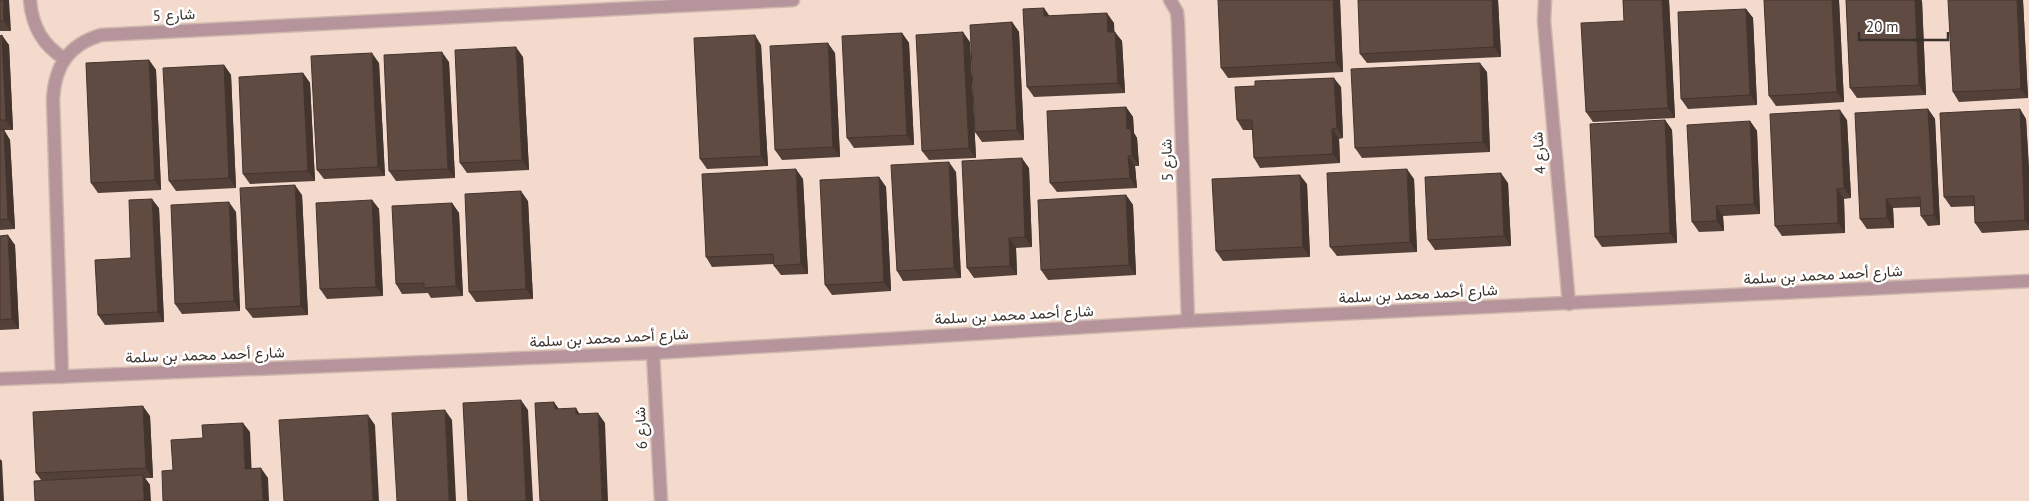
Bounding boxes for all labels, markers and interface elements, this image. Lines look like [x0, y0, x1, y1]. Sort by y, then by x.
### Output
street label: شارع 5 [152, 4, 196, 27]
scale bar [1859, 10, 1948, 42]
text: 20 m [1866, 17, 1899, 36]
street label: شارع 4 [1527, 131, 1552, 175]
street label: شارع 5 [1156, 138, 1179, 182]
street label: شارع أحمد محمد بن سلمة [1743, 261, 1903, 290]
street label: شارع أحمد محمد بن سلمة [1338, 280, 1498, 309]
street label: شارع أحمد محمد بن سلمة [934, 301, 1094, 330]
street label: شارع أحمد محمد بن سلمة [529, 324, 689, 353]
street label: شارع أحمد محمد بن سلمة [125, 342, 285, 369]
street label: شارع 6 [630, 406, 653, 450]

